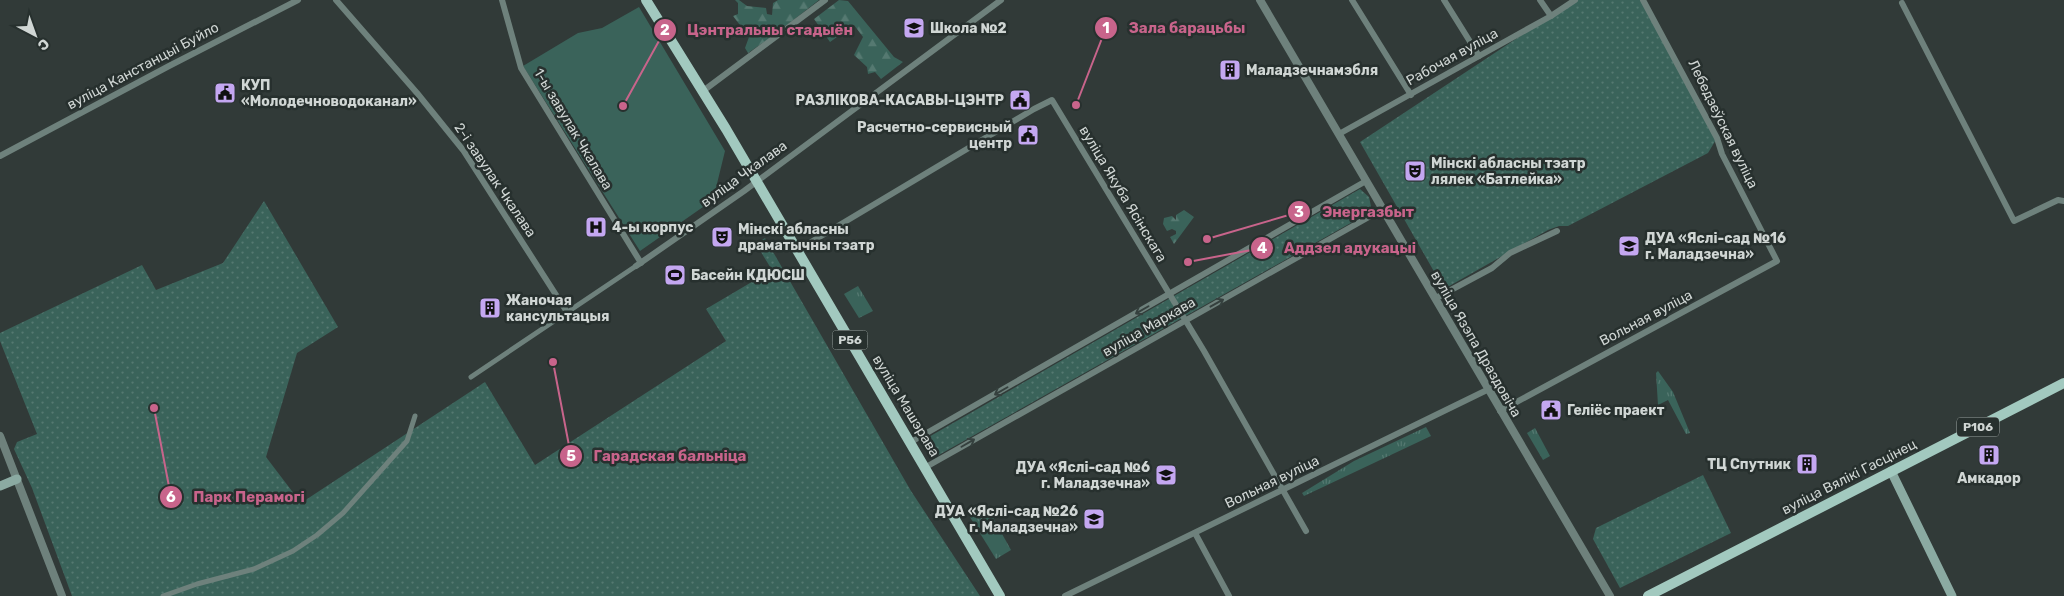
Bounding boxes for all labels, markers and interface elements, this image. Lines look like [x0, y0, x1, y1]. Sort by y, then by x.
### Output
north arrow [10, 10, 60, 60]
callout: Зала барацьбы [1094, 13, 1255, 43]
callout: Цэнтральны стадыён [652, 15, 863, 45]
school or university icon: Школа №2 [902, 16, 926, 40]
street label: вуліца Канстанцыі Буйло [64, 19, 222, 113]
text: 1 [1102, 19, 1110, 37]
text: Зала барацьбы [1129, 19, 1245, 37]
place label: Школа №2 [930, 20, 1007, 37]
text: 2 [660, 21, 670, 39]
text: Цэнтральны стадыён [687, 21, 853, 39]
street label: Рабочая вуліца [1403, 25, 1501, 89]
text: С [34, 35, 52, 54]
street label: Лебедзеўская вуліца [1684, 57, 1762, 191]
building icon: Маладзечнамэбля [1218, 58, 1242, 82]
place label: Маладзечнамэбля [1246, 62, 1378, 79]
street label: 1-ы завулак Чкалава [530, 65, 616, 193]
place label: КУП «Молодечноводоканал» [241, 77, 417, 110]
public building icon: КУП «Молодечноводоканал» [213, 81, 237, 105]
public building icon: РАЗЛІКОВА-КАСАВЫ-ЦЭНТР [1008, 88, 1032, 112]
place label: РАЗЛІКОВА-КАСАВЫ-ЦЭНТР [795, 92, 1005, 109]
place label: Расчетно-сервисный центр [857, 119, 1012, 152]
street label: 2-і завулак Чкалава [450, 120, 540, 240]
public building icon: Расчетно-сервисный центр [1016, 123, 1040, 147]
street label: вуліца Якуба Ясінскага [1076, 123, 1170, 265]
street label: вуліца Чкалава [698, 137, 790, 211]
place label: Мінскі абласны тэатр лялек «Батлейка» [1431, 155, 1586, 188]
theatre icon: Мінскі абласны тэатр лялек «Батлейка» [1403, 159, 1427, 183]
callout: Энергазбыт [1286, 197, 1424, 227]
text: 3 [1294, 203, 1304, 221]
text: Энергазбыт [1322, 203, 1415, 221]
hospital icon: 4-ы корпус [584, 215, 608, 239]
place label: 4-ы корпус [612, 219, 693, 236]
place label: Мінскі абласны драматычны тэатр [738, 221, 875, 254]
theatre icon: Мінскі абласны драматычны тэатр [710, 225, 734, 249]
place label: ДУА «Яслі-сад №16 г. Маладзечна» [1645, 230, 1786, 263]
callout: Аддзел адукацыі [1249, 233, 1426, 263]
school or university icon: ДУА «Яслі-сад №16 г. Маладзечна» [1617, 234, 1641, 258]
text: 4 [1257, 239, 1267, 257]
text: Аддзел адукацыі [1284, 239, 1416, 257]
sports icon: Басейн КДЮСШ [663, 263, 687, 287]
place label: Басейн КДЮСШ [691, 267, 805, 284]
street label: вуліца Язэпа Драздовіча [1427, 268, 1525, 420]
street label: Вольная вуліца [1597, 286, 1695, 350]
place label: Жаночая кансультацыя [506, 292, 609, 325]
street label: вуліца Маркава [1100, 294, 1198, 360]
building icon: Жаночая кансультацыя [478, 296, 502, 320]
one-way arrow [1209, 298, 1224, 308]
one-way arrow [1136, 306, 1150, 316]
road number: Р56 [832, 330, 868, 350]
street label: вуліца Машэрава [869, 352, 943, 460]
one-way arrow [994, 386, 1009, 396]
public building icon: Геліёс праект [1539, 398, 1563, 422]
place label: Геліёс праект [1567, 402, 1665, 419]
road number: Р106 [1957, 418, 1999, 437]
street label: вуліца Вялікі Гасцінец [1779, 435, 1920, 518]
one-way arrow [961, 437, 975, 447]
callout: Гарадская бальніца [559, 441, 757, 471]
building icon: Амкадор [1977, 443, 2001, 467]
text: 5 [566, 447, 576, 465]
text: Гарадская бальніца [594, 447, 747, 465]
street label: Вольная вуліца [1222, 452, 1322, 512]
building icon: ТЦ Спутник [1795, 452, 1819, 476]
place label: ТЦ Спутник [1707, 456, 1792, 473]
place label: ДУА «Яслі-сад №6 г. Маладзечна» [1016, 459, 1150, 492]
school or university icon: ДУА «Яслі-сад №6 г. Маладзечна» [1154, 463, 1178, 487]
place label: Амкадор [1957, 470, 2021, 487]
callout: Парк Перамогі [159, 482, 315, 512]
text: 6 [166, 488, 176, 506]
text: Парк Перамогі [193, 488, 305, 506]
place label: ДУА «Яслі-сад №26 г. Маладзечна» [935, 503, 1078, 536]
school or university icon: ДУА «Яслі-сад №26 г. Маладзечна» [1082, 507, 1106, 531]

